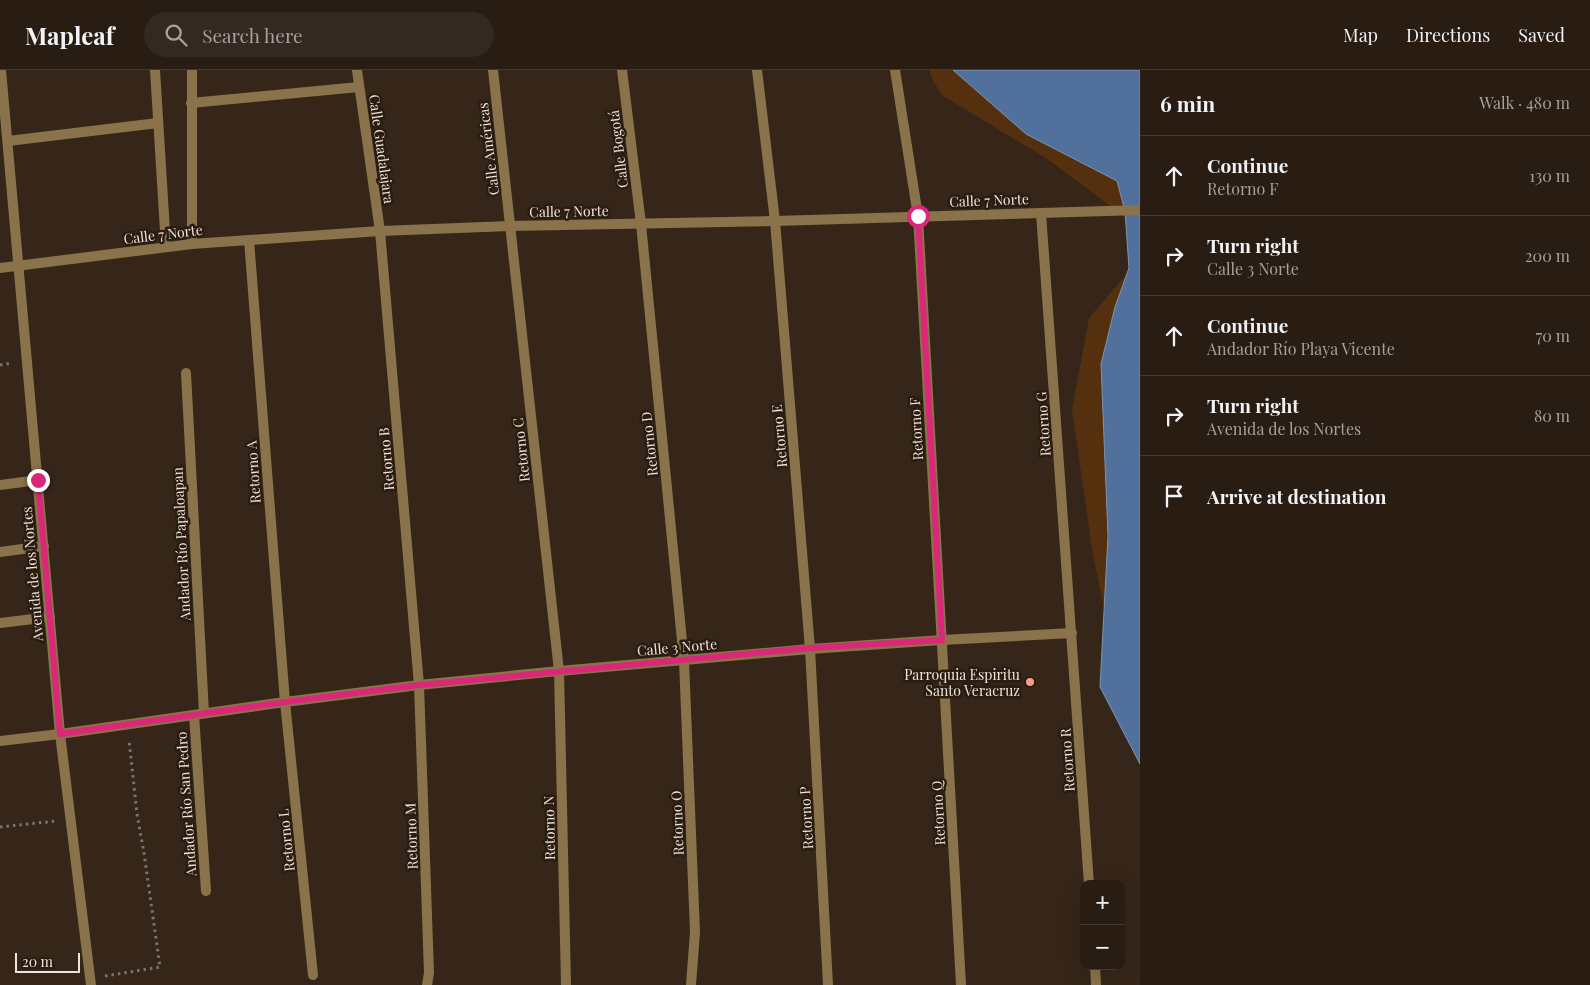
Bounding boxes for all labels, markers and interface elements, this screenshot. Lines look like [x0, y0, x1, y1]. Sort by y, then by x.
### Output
search box [144, 12, 494, 57]
text: Mapleaf [25, 19, 114, 51]
icon: search [162, 21, 190, 49]
text: Search here [202, 22, 303, 48]
text: Map [1343, 23, 1378, 47]
text: Directions [1406, 23, 1490, 47]
text: Saved [1518, 23, 1565, 47]
text: 6 min [1160, 89, 1215, 117]
text: Walk · 480 m [1479, 92, 1570, 113]
street label: Calle Guadalajara [365, 93, 399, 205]
street label: Calle Américas [473, 102, 503, 196]
street label: Calle Bogotá [604, 109, 632, 189]
text: Continue [1207, 152, 1288, 178]
icon: ahead [1160, 162, 1188, 190]
text: 130 m [1529, 165, 1570, 186]
text: Retorno F [1207, 178, 1278, 199]
street label: Calle 7 Norte [949, 189, 1029, 211]
street label: Calle 7 Norte [529, 201, 609, 221]
route start [907, 205, 930, 228]
street label: Calle 7 Norte [122, 220, 204, 248]
text: Turn right [1207, 232, 1299, 258]
icon: right [1160, 242, 1188, 270]
text: 200 m [1525, 245, 1570, 266]
text: Calle 3 Norte [1207, 258, 1299, 279]
text: Continue [1207, 312, 1288, 338]
icon: ahead [1160, 322, 1188, 350]
text: 70 m [1536, 325, 1570, 346]
text: Andador Río Playa Vicente [1207, 338, 1395, 359]
street label: Retorno G [1031, 391, 1055, 457]
text: Turn right [1207, 392, 1299, 418]
street label: Retorno F [905, 397, 927, 461]
icon: right [1160, 402, 1188, 430]
street label: Retorno E [767, 404, 791, 468]
text: 80 m [1534, 405, 1570, 426]
street label: Retorno D [636, 411, 662, 477]
street label: Retorno C [508, 417, 534, 483]
text: Avenida de los Nortes [1207, 418, 1361, 439]
street label: Retorno B [374, 426, 398, 491]
street label: Retorno A [241, 440, 265, 504]
street label: Andador Río Papaloapan [167, 466, 195, 622]
route end [27, 469, 50, 492]
icon: arrive [1160, 482, 1188, 510]
text: Arrive at destination [1207, 483, 1387, 509]
street label: Avenida de los Nortes [17, 506, 47, 643]
street label: Calle 3 Norte [636, 634, 718, 660]
place label: Parroquia Espiritu Santo Veracruz [904, 665, 1020, 700]
marker: Parroquia Espiritu Santo Veracruz [1024, 676, 1036, 688]
street label: Retorno R [1055, 727, 1079, 792]
street label: Andador Río San Pedro [171, 731, 201, 878]
street label: Retorno Q [927, 779, 949, 846]
street label: Retorno P [795, 786, 817, 850]
street label: Retorno O [666, 790, 688, 856]
street label: Retorno N [539, 796, 559, 860]
street label: Retorno M [400, 802, 422, 870]
street label: Retorno L [273, 808, 299, 872]
map controls [1080, 880, 1125, 970]
button: + [1080, 880, 1125, 925]
button: − [1080, 925, 1125, 970]
scale bar [15, 950, 80, 973]
text: 20 m [22, 952, 53, 971]

